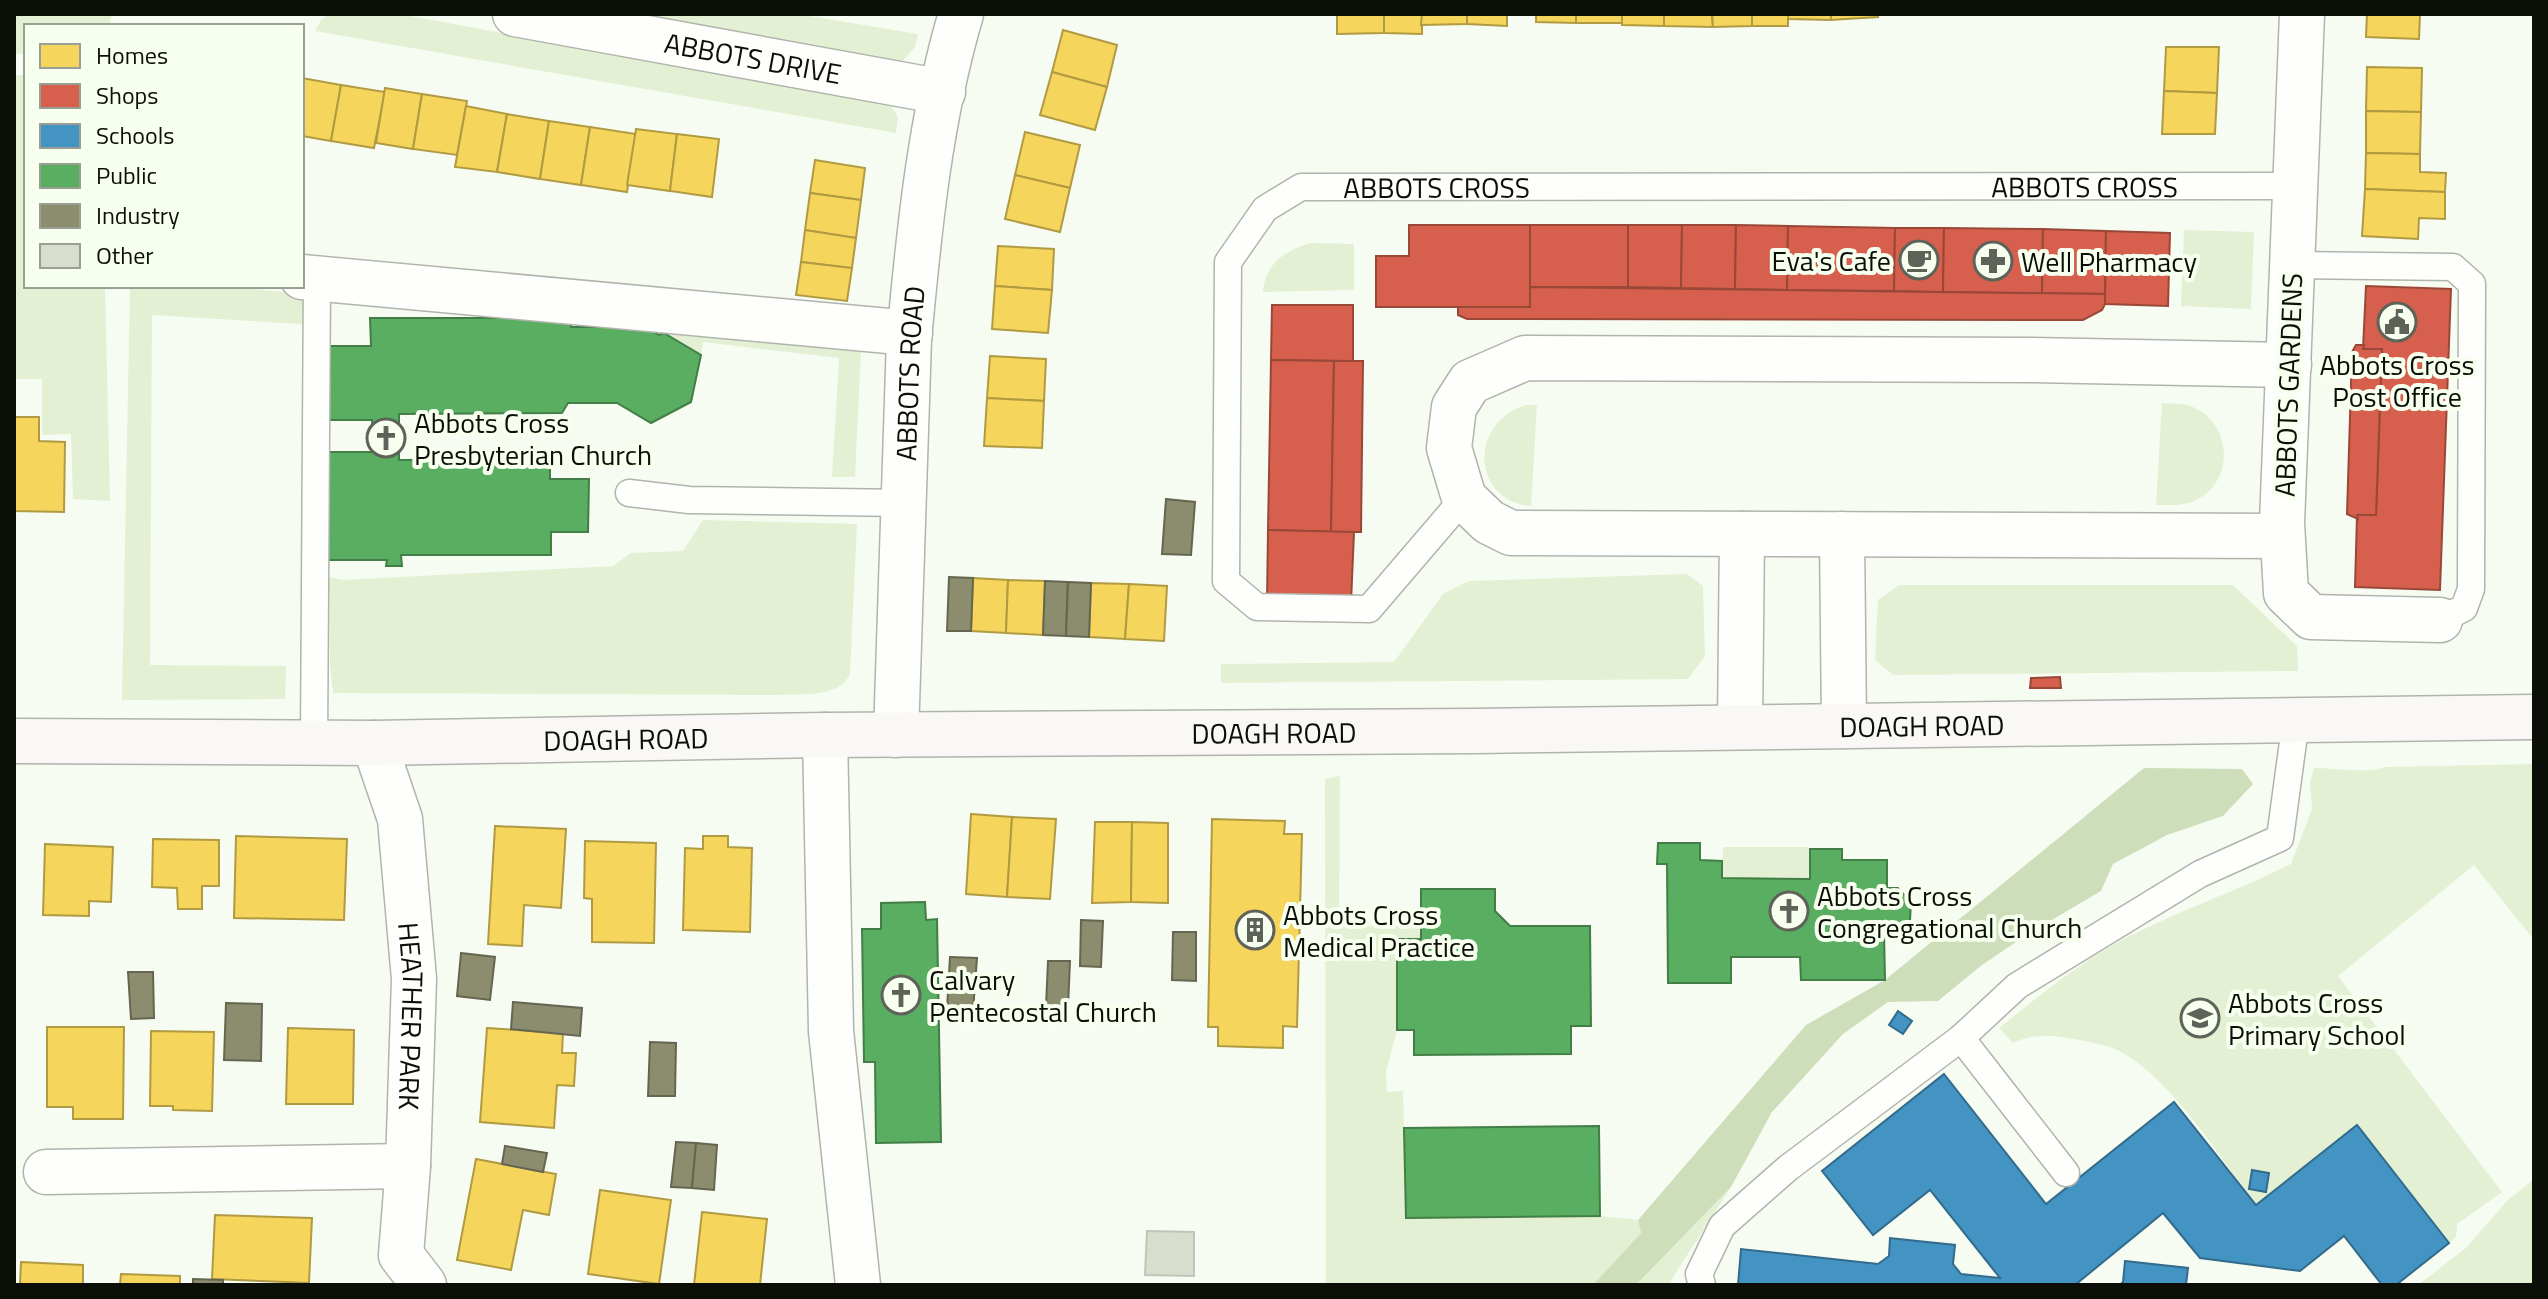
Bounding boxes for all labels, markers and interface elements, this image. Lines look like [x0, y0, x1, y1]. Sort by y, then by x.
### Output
street label: ABBOTS DRIVE [661, 20, 845, 95]
legend [24, 24, 304, 288]
text: Homes [96, 37, 168, 73]
text: Shops [96, 77, 158, 113]
text: Schools [96, 117, 174, 153]
text: Public [96, 157, 157, 193]
street label: ABBOTS CROSS [1343, 165, 1530, 208]
street label: ABBOTS CROSS [1991, 165, 2178, 208]
text: Industry [96, 197, 180, 233]
text: Other [96, 237, 154, 273]
place label: Eva's Cafe [1771, 239, 1891, 282]
cafe icon: Eva's Cafe [1898, 239, 1940, 281]
pharmacy icon: Well Pharmacy [1972, 240, 2014, 282]
place label: Well Pharmacy [2021, 240, 2197, 283]
street label: ABBOTS GARDENS [2263, 272, 2313, 498]
street label: ABBOTS ROAD [884, 284, 935, 462]
public building icon: Abbots Cross Post Office [2376, 301, 2418, 343]
place label: Abbots Cross Post Office [2319, 343, 2475, 418]
place label: Abbots Cross Presbyterian Church [414, 401, 652, 476]
church icon: Abbots Cross Presbyterian Church [365, 417, 407, 459]
street label: DOAGH ROAD [1839, 702, 2005, 748]
street label: DOAGH ROAD [1191, 710, 1357, 754]
street label: DOAGH ROAD [543, 716, 709, 761]
place label: Abbots Cross Congregational Church [1817, 874, 2082, 949]
church icon: Abbots Cross Congregational Church [1768, 890, 1810, 932]
place label: Abbots Cross Medical Practice [1283, 893, 1475, 968]
building icon: Abbots Cross Medical Practice [1234, 909, 1276, 951]
street label: HEATHER PARK [388, 920, 436, 1111]
place label: Calvary Pentecostal Church [929, 958, 1157, 1033]
church icon: Calvary Pentecostal Church [880, 974, 922, 1016]
place label: Abbots Cross Primary School [2228, 981, 2406, 1056]
school or university icon: Abbots Cross Primary School [2179, 997, 2221, 1039]

